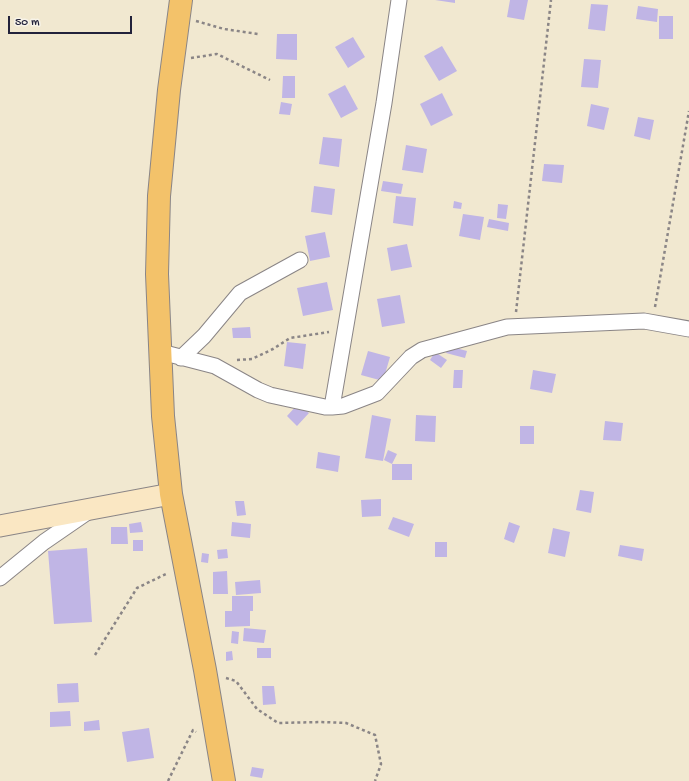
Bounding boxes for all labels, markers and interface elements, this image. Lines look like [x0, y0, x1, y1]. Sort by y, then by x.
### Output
scale bar [10, 8, 134, 34]
text: 50 m [15, 16, 40, 30]

